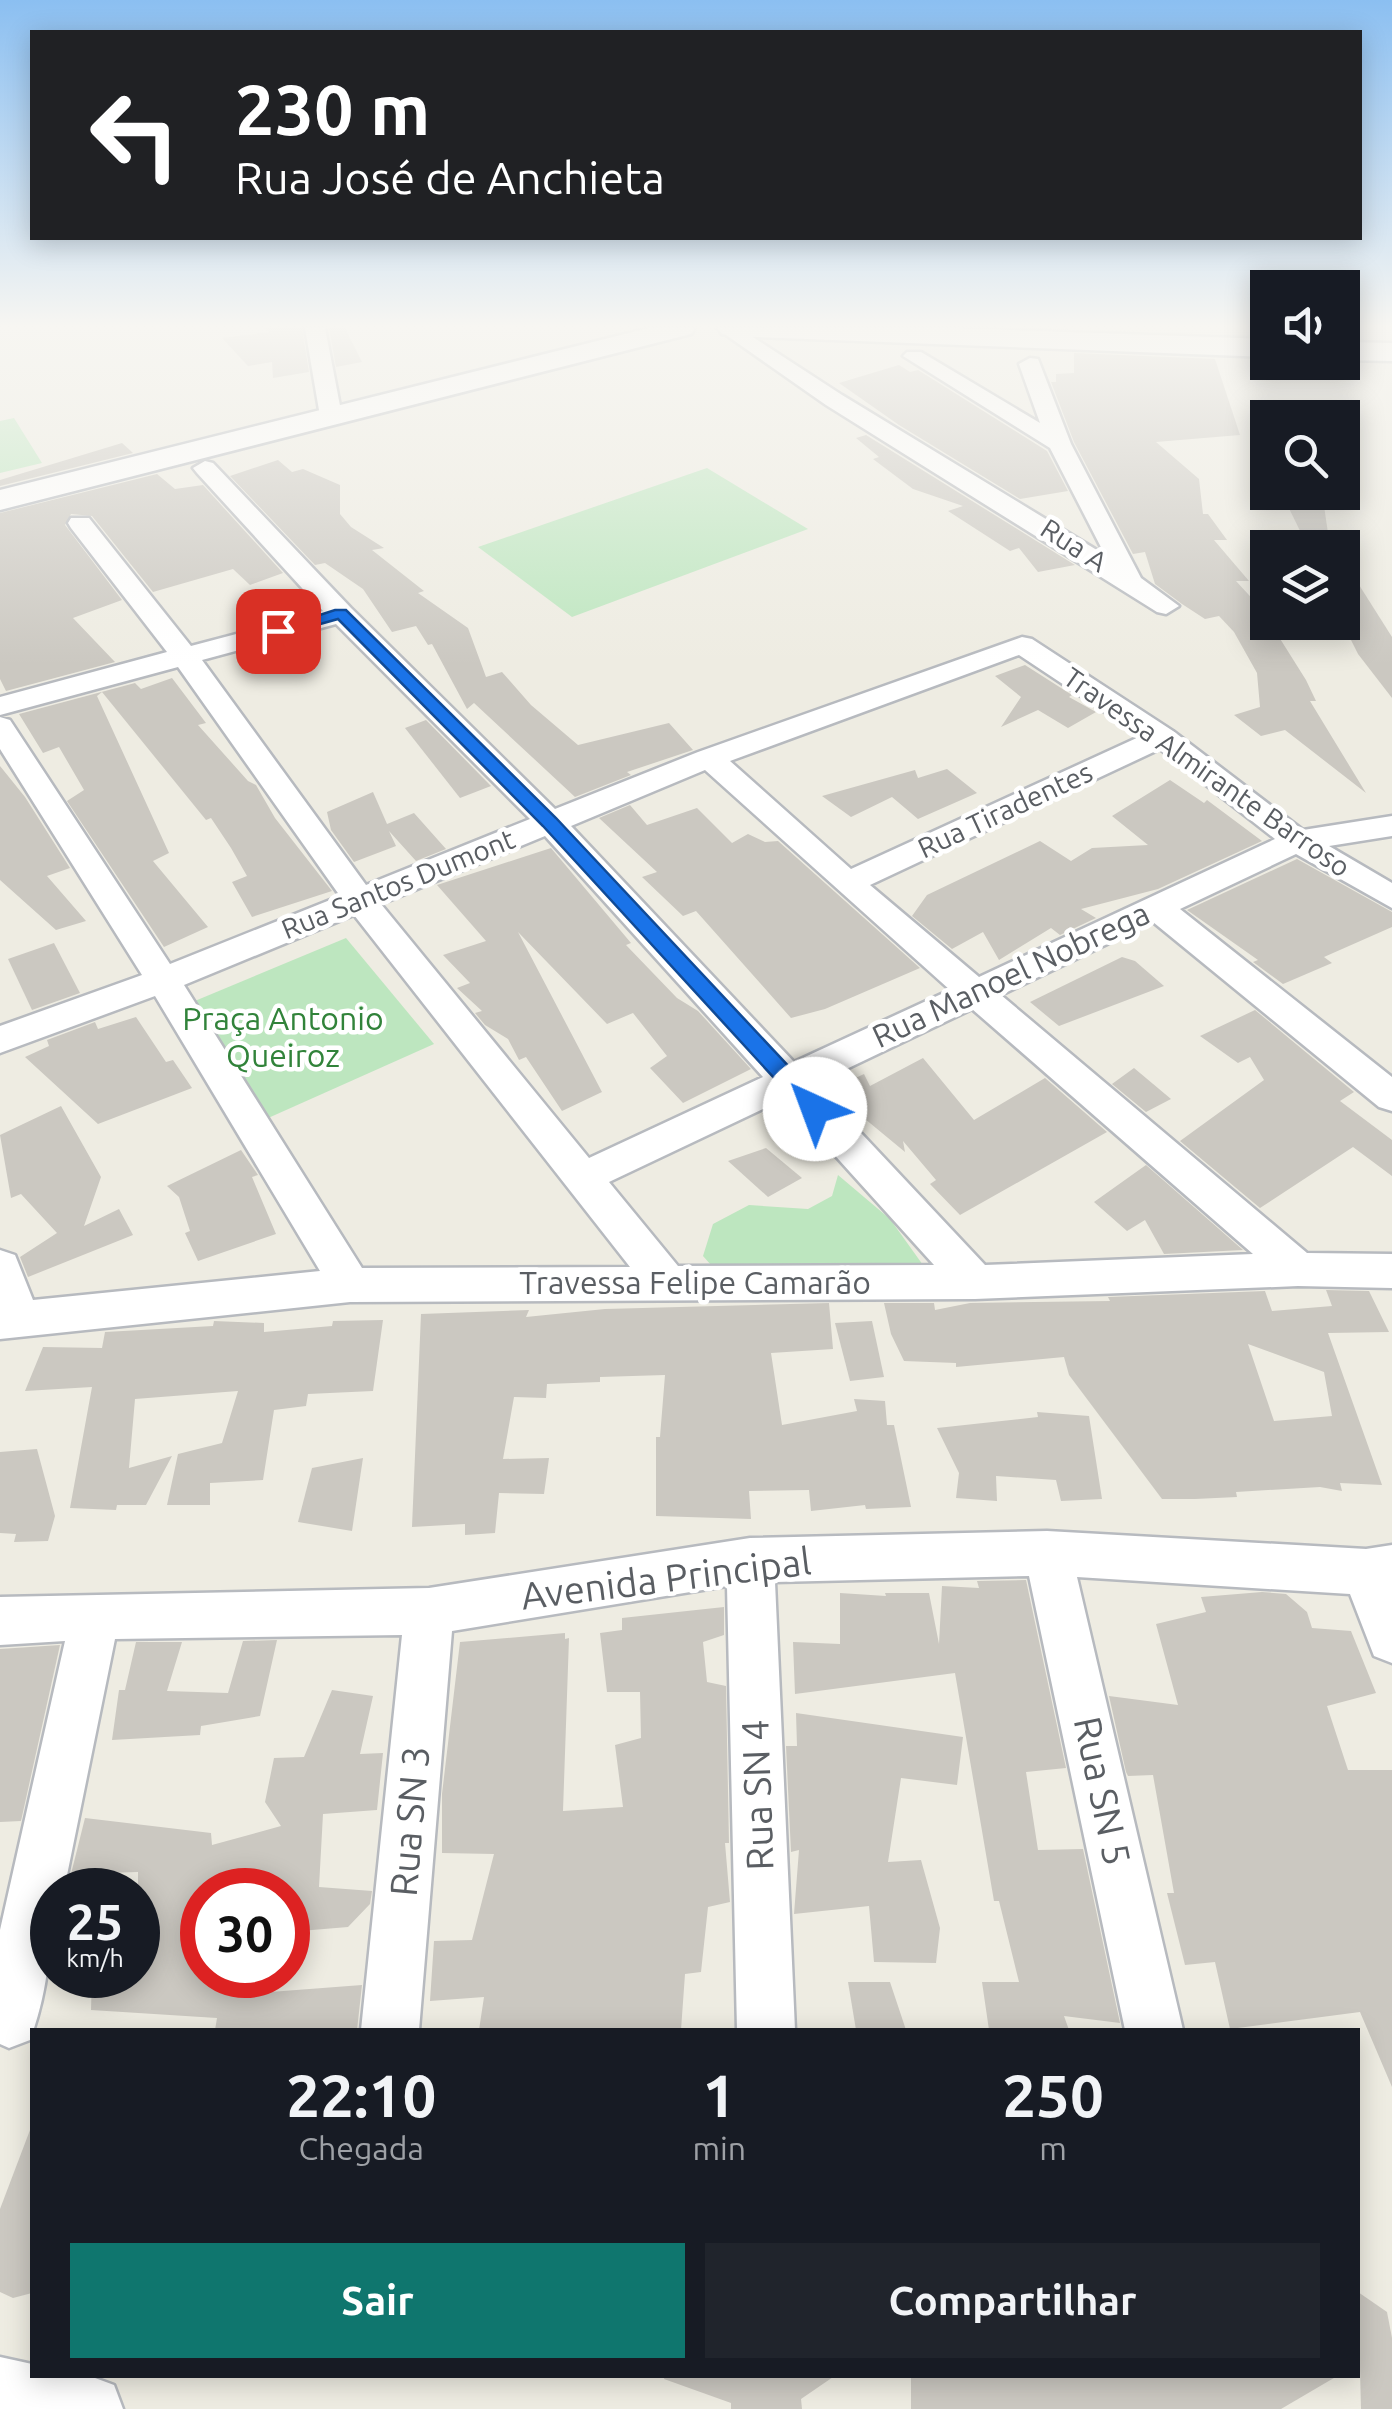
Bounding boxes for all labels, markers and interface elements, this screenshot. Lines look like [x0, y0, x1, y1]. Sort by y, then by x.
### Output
icon: left [70, 70, 200, 200]
text: 230 m [235, 70, 430, 148]
text: Rua José de Anchieta [235, 152, 665, 203]
map controls [1250, 270, 1360, 640]
button: sound [1250, 270, 1360, 380]
button: search [1250, 400, 1360, 510]
street label: Rua A [1035, 512, 1113, 577]
button: layers [1250, 530, 1360, 640]
pin [236, 589, 321, 674]
icon: arrive [251, 604, 306, 659]
street label: Travessa Almirante Barroso [1058, 661, 1356, 882]
street label: Rua Tiradentes [913, 756, 1097, 863]
street label: Rua Santos Dumont [277, 823, 519, 944]
street label: Rua Manoel Nobrega [866, 894, 1155, 1054]
park label: Praça Antonio Queiroz [182, 1000, 384, 1073]
position arrow [763, 1057, 867, 1161]
street label: Travessa Felipe Camarão [519, 1264, 871, 1300]
street label: Avenida Principal [519, 1539, 813, 1617]
street label: Rua SN 5 [1067, 1713, 1139, 1869]
street label: Rua SN 4 [733, 1719, 781, 1871]
street label: Rua SN 3 [382, 1744, 436, 1898]
speed limit sign: 30 [180, 1868, 310, 1998]
text: 25 [67, 1893, 123, 1949]
text: km/h [66, 1944, 124, 1972]
text: 22:10 [286, 2061, 436, 2128]
text: 1 [702, 2061, 736, 2128]
text: 250 [1002, 2061, 1104, 2128]
text: Chegada [298, 2130, 424, 2166]
text: min [692, 2130, 746, 2166]
text: m [1039, 2130, 1067, 2166]
button: Sair [70, 2243, 685, 2358]
button: Compartilhar [705, 2243, 1320, 2358]

